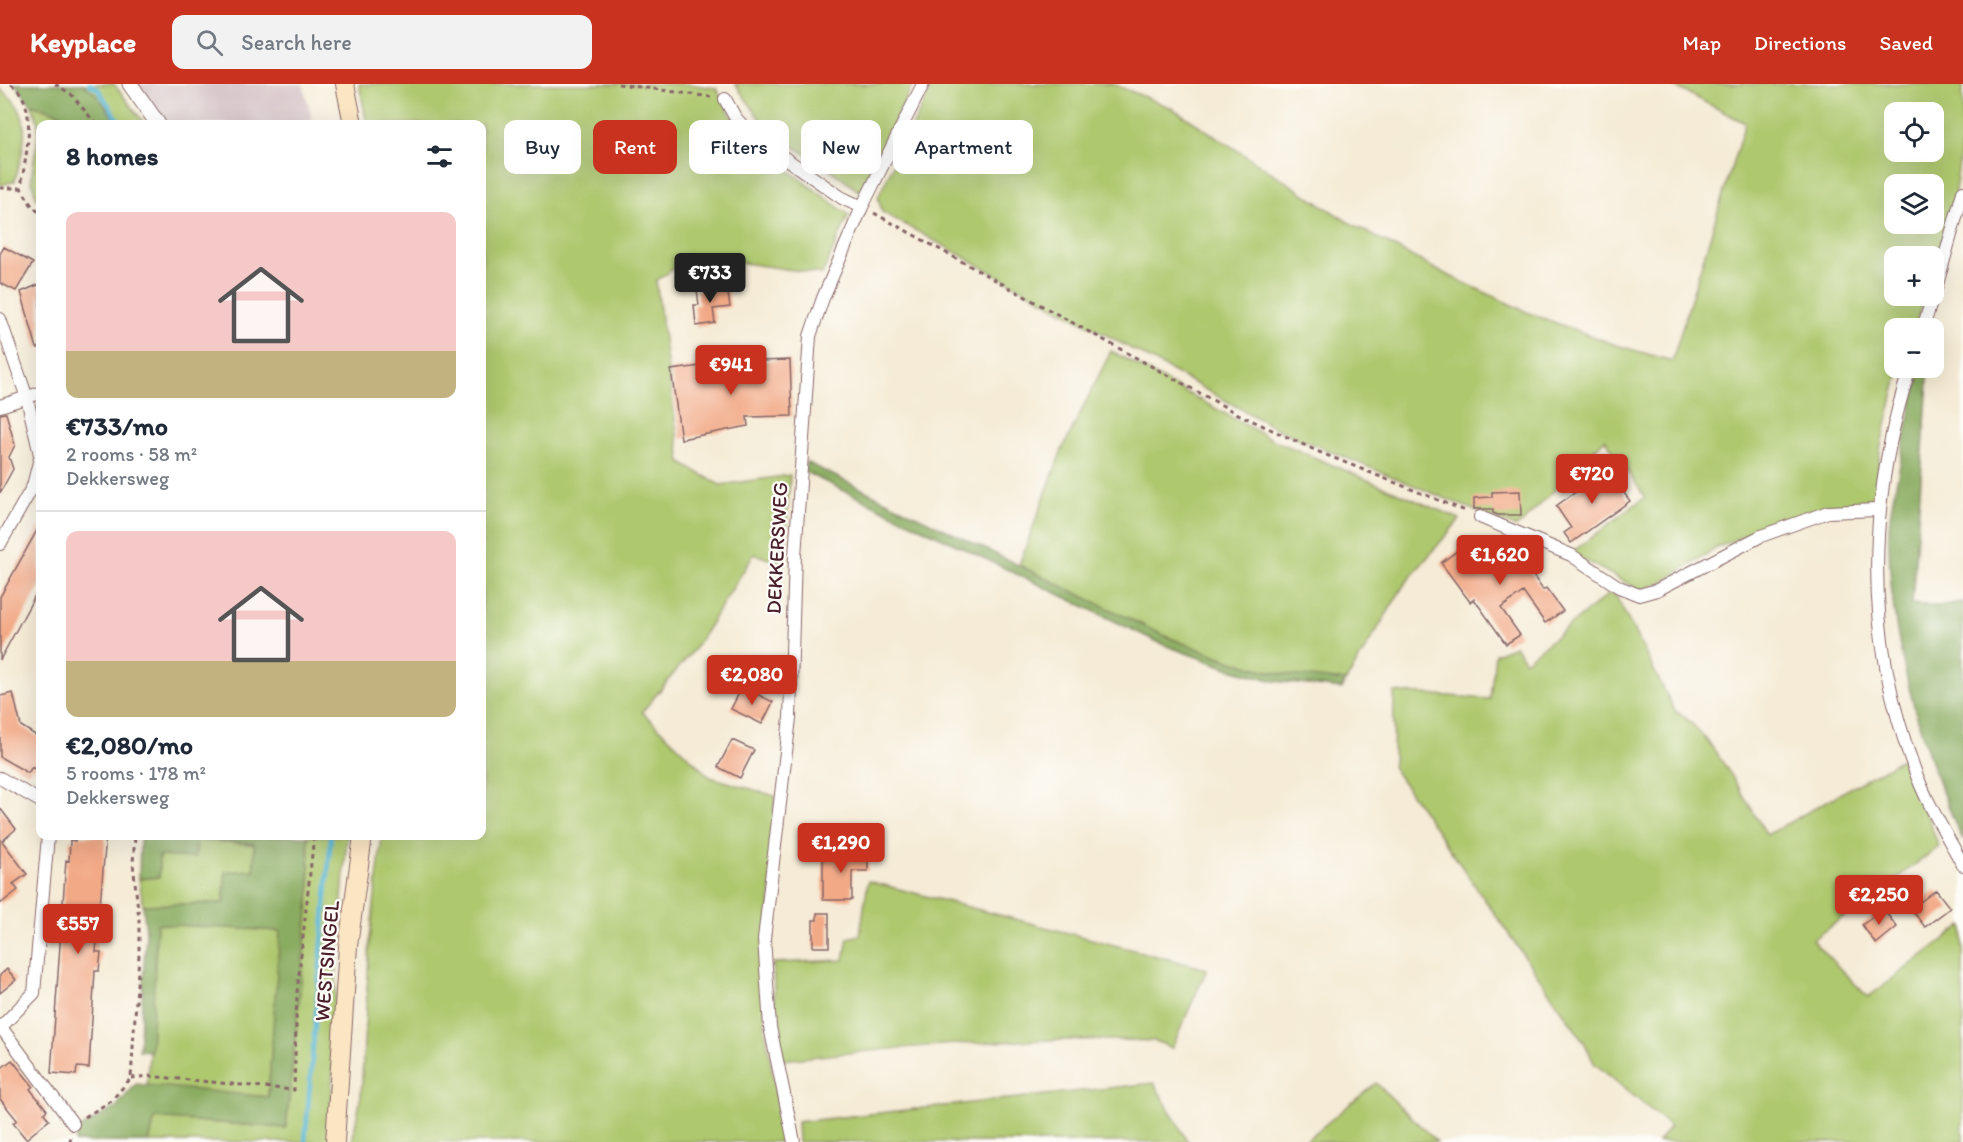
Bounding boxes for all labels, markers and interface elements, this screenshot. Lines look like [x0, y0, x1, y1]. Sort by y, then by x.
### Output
search box [172, 15, 592, 69]
text: Keyplace [30, 25, 136, 59]
icon: search [193, 26, 226, 59]
text: Search here [241, 29, 352, 56]
text: Map [1683, 30, 1721, 55]
text: Directions [1754, 30, 1846, 55]
text: Saved [1879, 30, 1933, 55]
map controls [1884, 102, 1944, 378]
button: locate [1884, 102, 1944, 162]
chip: Buy [504, 120, 581, 174]
chip: Rent [593, 120, 677, 174]
chip: Filters [689, 120, 789, 174]
chip: New [801, 120, 881, 174]
chip: Apartment [893, 120, 1033, 174]
text: 8 homes [66, 140, 158, 172]
icon: filters [423, 140, 456, 173]
button: layers [1884, 174, 1944, 234]
button: + [1884, 246, 1944, 306]
icon: home [207, 251, 315, 359]
pin: €733 [674, 253, 746, 304]
text: €733 [688, 260, 732, 284]
button: − [1884, 318, 1944, 378]
pin: €941 [695, 345, 767, 396]
text: €941 [709, 352, 753, 376]
text: €733/mo [66, 410, 168, 442]
text: 2 rooms · 58 m² [66, 442, 197, 466]
pin: €720 [1556, 454, 1628, 505]
text: €720 [1570, 461, 1614, 485]
text: Dekkersweg [66, 466, 169, 490]
street label: DEKKERSWEG [761, 481, 792, 615]
pin: €1,620 [1451, 535, 1549, 586]
text: €1,620 [1471, 542, 1529, 566]
icon: home [207, 570, 315, 678]
pin: €2,080 [703, 655, 801, 706]
text: €2,080 [721, 662, 783, 686]
text: €2,080/mo [66, 729, 193, 761]
text: 5 rooms · 178 m² [66, 761, 206, 785]
text: Dekkersweg [66, 785, 169, 809]
pin: €1,290 [792, 823, 890, 874]
text: €1,290 [812, 830, 870, 854]
pin: €2,250 [1830, 875, 1928, 926]
text: €2,250 [1849, 882, 1909, 906]
street label: WESTSINGEL [309, 899, 344, 1022]
pin: €557 [42, 904, 114, 955]
text: €557 [57, 911, 99, 935]

